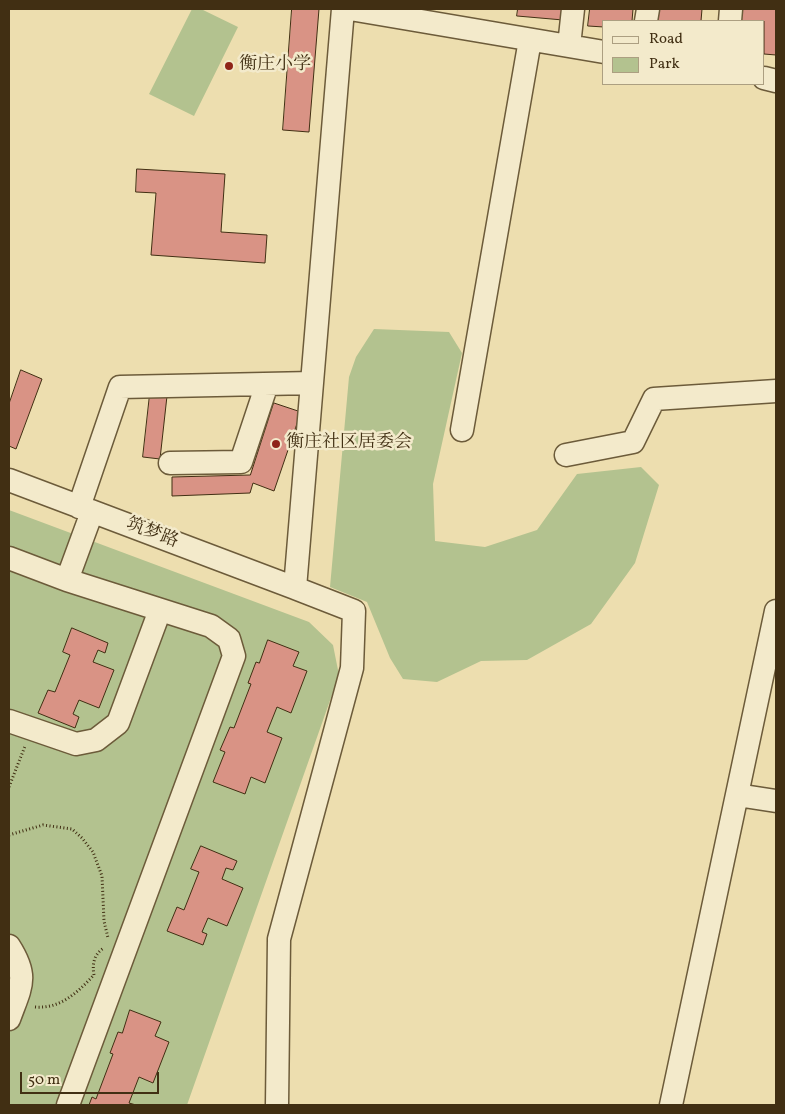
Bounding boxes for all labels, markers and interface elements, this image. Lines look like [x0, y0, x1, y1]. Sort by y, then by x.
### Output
legend [602, 20, 765, 85]
text: Road [649, 29, 683, 50]
text: Park [649, 54, 680, 75]
place label: 衡庄小学 [239, 55, 311, 77]
marker: 衡庄小学 [223, 60, 235, 72]
place label: 衡庄社区居委会 [286, 433, 412, 455]
marker: 衡庄社区居委会 [270, 438, 282, 450]
street label: 筑梦路 [123, 514, 181, 554]
scale bar [22, 1062, 161, 1094]
text: 50 m [28, 1070, 60, 1091]

